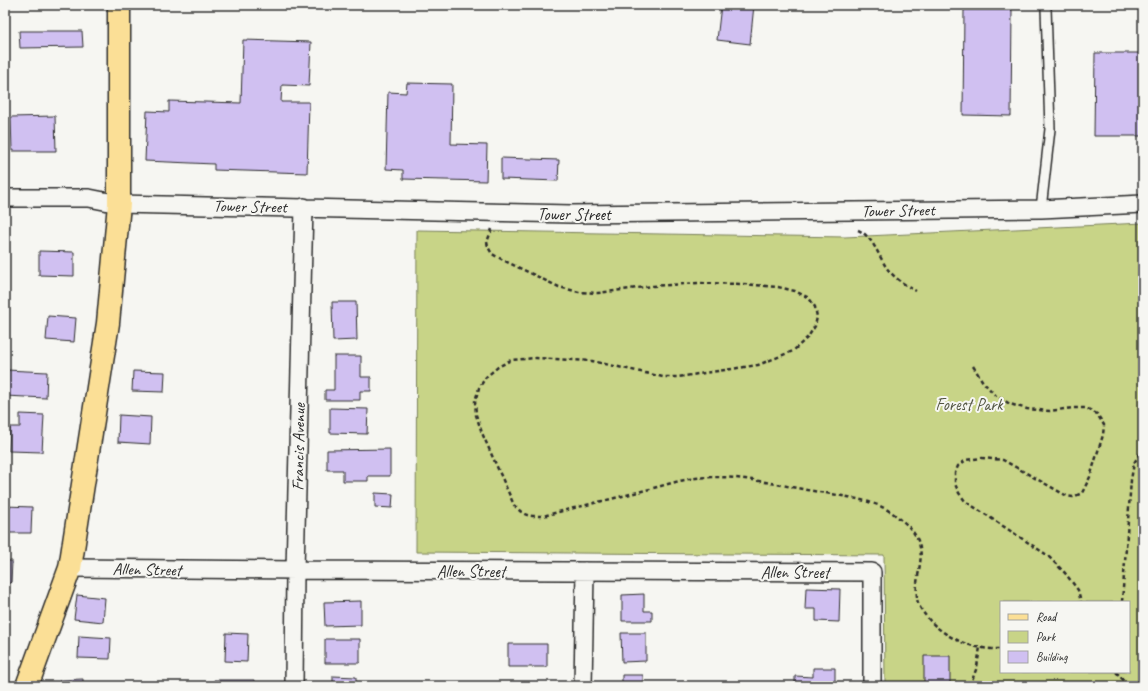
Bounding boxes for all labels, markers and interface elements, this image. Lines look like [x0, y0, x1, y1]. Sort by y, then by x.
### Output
street label: Tower Street [213, 195, 289, 218]
street label: Tower Street [861, 199, 937, 222]
street label: Tower Street [537, 204, 613, 225]
park label: Forest Park [935, 394, 1004, 415]
street label: Francis Avenue [287, 402, 310, 491]
street label: Allen Street [113, 558, 184, 581]
street label: Allen Street [437, 561, 508, 582]
street label: Allen Street [761, 562, 832, 583]
legend [1000, 601, 1130, 673]
text: Road [1036, 609, 1058, 625]
text: Park [1036, 629, 1057, 645]
text: Building [1036, 649, 1068, 665]

